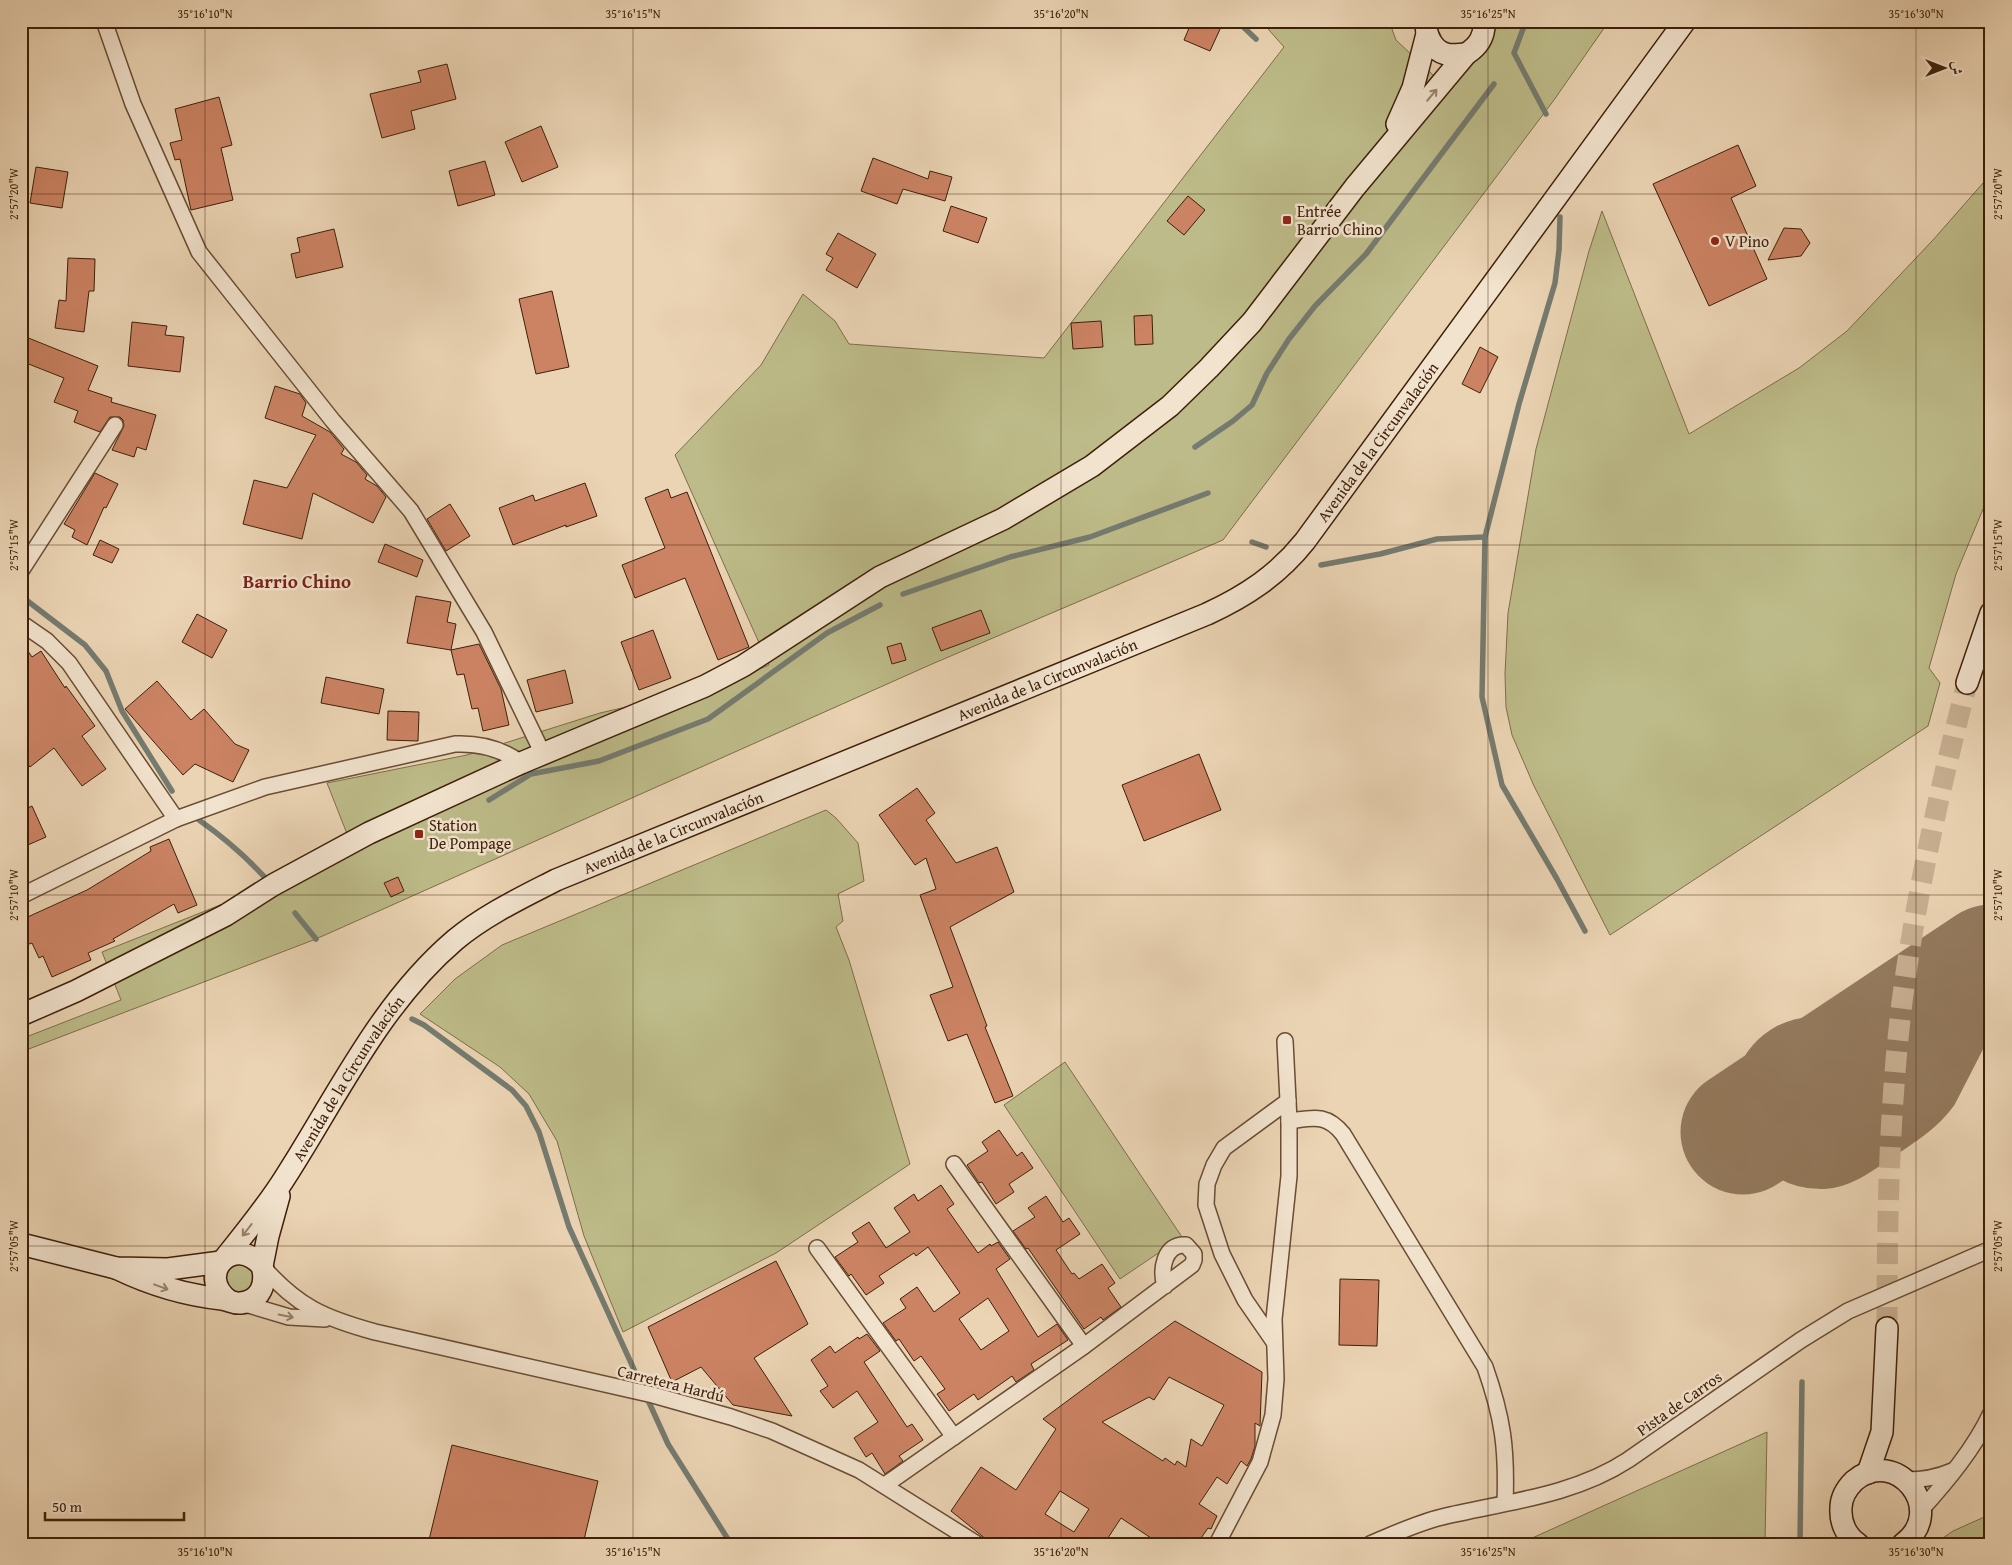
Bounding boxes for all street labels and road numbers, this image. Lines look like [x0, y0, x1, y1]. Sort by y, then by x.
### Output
street label: Avenida de la Circunvalación [1311, 357, 1444, 527]
street label: Avenida de la Circunvalación [953, 632, 1141, 727]
street label: Avenida de la Circunvalación [579, 785, 767, 880]
street label: Avenida de la Circunvalación [286, 990, 410, 1166]
street label: Carretera Hardú [615, 1358, 727, 1408]
street label: Pista de Carros [1631, 1365, 1727, 1441]

